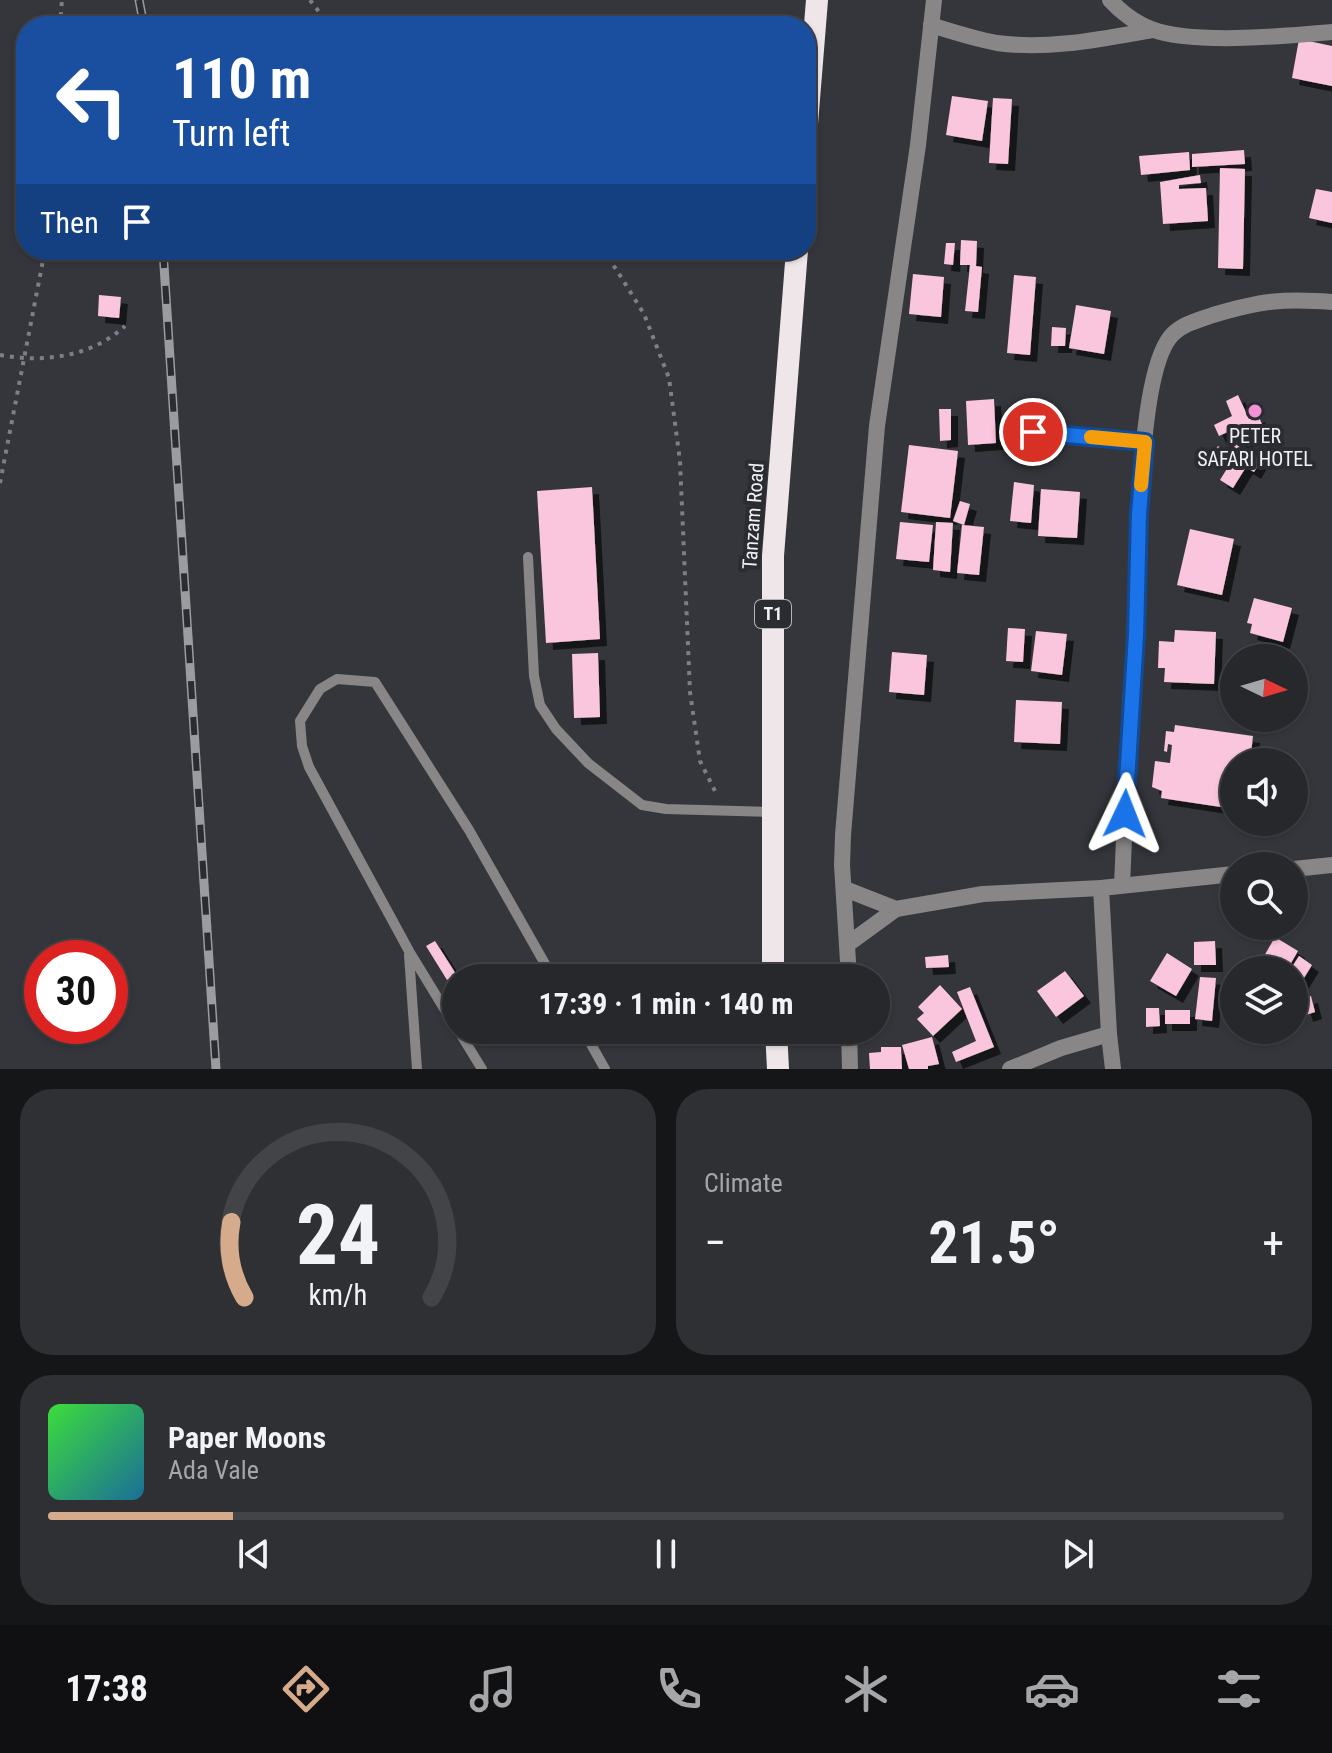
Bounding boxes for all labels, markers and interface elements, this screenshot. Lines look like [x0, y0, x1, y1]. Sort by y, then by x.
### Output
text: 110 m [172, 46, 311, 112]
icon: left [40, 48, 144, 152]
text: Turn left [172, 113, 290, 155]
icon: arrive [115, 200, 159, 244]
text: Then [40, 205, 99, 240]
pin [999, 398, 1067, 466]
marker: PETER SAFARI HOTEL [1246, 402, 1264, 420]
icon: arrive [1011, 410, 1055, 454]
place label: PETER SAFARI HOTEL [1197, 424, 1313, 471]
street label: Tanzam Road [737, 462, 769, 570]
road number: T1 [755, 600, 791, 628]
north arrow [1220, 644, 1308, 732]
map controls [1220, 644, 1308, 1044]
button: sound [1220, 748, 1308, 836]
position arrow [1083, 772, 1167, 856]
button: search [1220, 852, 1308, 940]
speed limit sign: 30 [24, 940, 128, 1044]
button: layers [1220, 956, 1308, 1044]
text: 17:39 · 1 min · 140 m [539, 986, 793, 1021]
text: Climate [704, 1168, 783, 1198]
text: 24 [296, 1187, 380, 1284]
text: 21.5° [928, 1207, 1060, 1278]
text: − [704, 1217, 726, 1269]
text: + [1262, 1217, 1284, 1269]
text: km/h [309, 1278, 367, 1312]
text: Paper Moons [168, 1420, 326, 1455]
text: Ada Vale [168, 1455, 259, 1485]
icon: previous [232, 1532, 276, 1576]
icon: pause [644, 1532, 688, 1576]
icon: next [1056, 1532, 1100, 1576]
icon: directions [278, 1661, 334, 1717]
icon: music [465, 1661, 521, 1717]
icon: phone [651, 1661, 707, 1717]
icon: climate [838, 1661, 894, 1717]
icon: car [1024, 1661, 1080, 1717]
icon: filters [1211, 1661, 1267, 1717]
text: 17:38 [65, 1668, 148, 1710]

